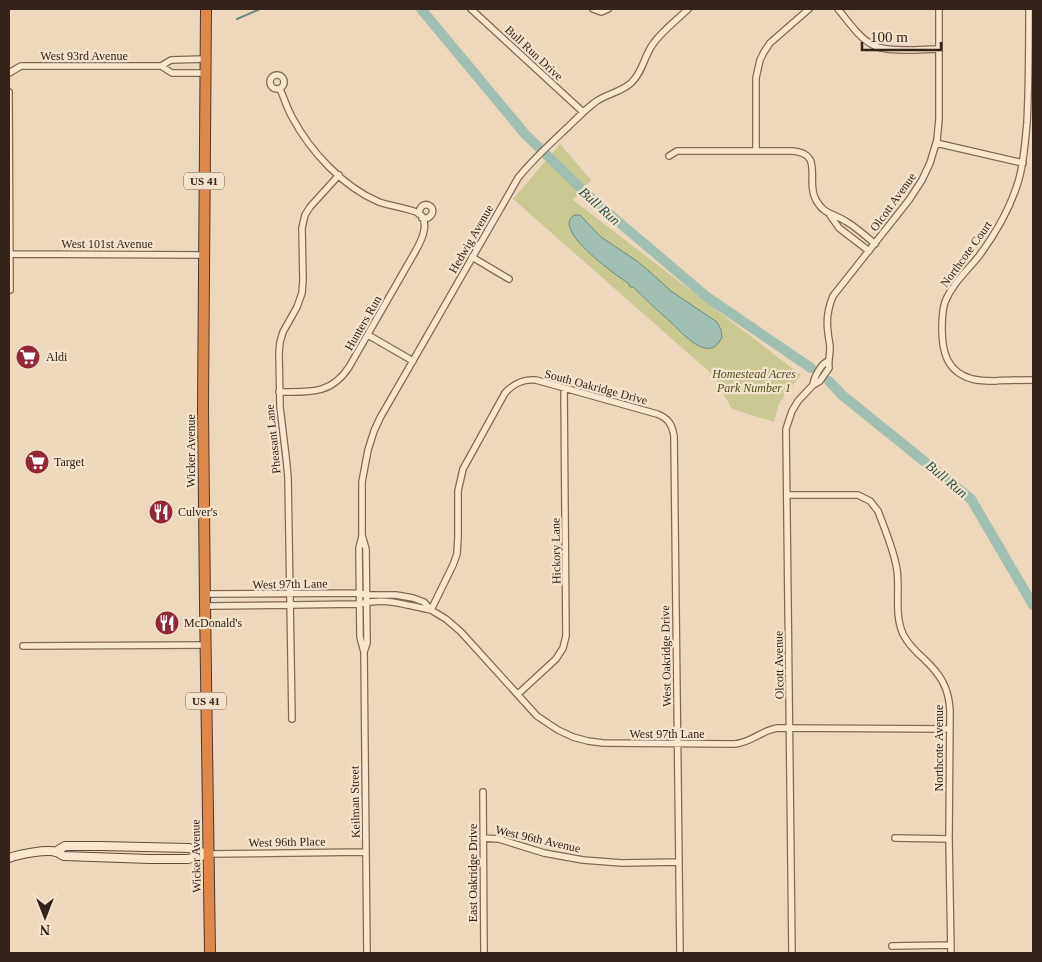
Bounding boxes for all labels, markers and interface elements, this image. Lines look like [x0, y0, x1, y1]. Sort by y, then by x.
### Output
scale bar [862, 20, 941, 52]
street label: Bull Run Drive [502, 23, 566, 83]
text: 100 m [870, 29, 908, 45]
street label: West 93rd Avenue [40, 49, 128, 63]
street label: Olcott Avenue [867, 170, 919, 234]
road number: US 41 [184, 172, 224, 190]
water label: Bull Run [576, 184, 623, 228]
street label: Hedwig Avenue [446, 202, 496, 276]
street label: Northcote Court [937, 218, 995, 290]
street label: West 101st Avenue [61, 237, 153, 251]
street label: Hunters Run [342, 293, 384, 353]
supermarket icon: Aldi [15, 344, 41, 370]
place label: Aldi [46, 350, 68, 364]
street label: South Oakridge Drive [543, 367, 649, 407]
park label: Homestead Acres Park Number 1 [711, 367, 796, 395]
street label: Pheasant Lane [262, 404, 284, 474]
street label: Wicker Avenue [184, 414, 198, 488]
supermarket icon: Target [24, 449, 50, 475]
place label: Target [54, 455, 85, 469]
water label: Bull Run [923, 458, 970, 501]
restaurant icon: Culver's [148, 499, 174, 525]
place label: Culver's [178, 505, 218, 519]
street label: Hickory Lane [548, 518, 564, 584]
street label: West 97th Lane [252, 576, 328, 592]
street label: West Oakridge Drive [658, 605, 674, 707]
restaurant icon: McDonald's [154, 610, 180, 636]
place label: McDonald's [184, 616, 242, 630]
street label: Olcott Avenue [771, 631, 787, 699]
road number: US 41 [186, 692, 226, 709]
street label: Northcote Avenue [932, 705, 946, 791]
street label: West 97th Lane [629, 727, 705, 741]
street label: Keilman Street [347, 765, 363, 838]
street label: Wicker Avenue [188, 819, 204, 893]
street label: West 96th Avenue [494, 822, 582, 856]
street label: East Oakridge Drive [466, 824, 480, 922]
street label: West 96th Place [248, 834, 326, 850]
north arrow [20, 892, 70, 942]
text: N [40, 922, 50, 937]

